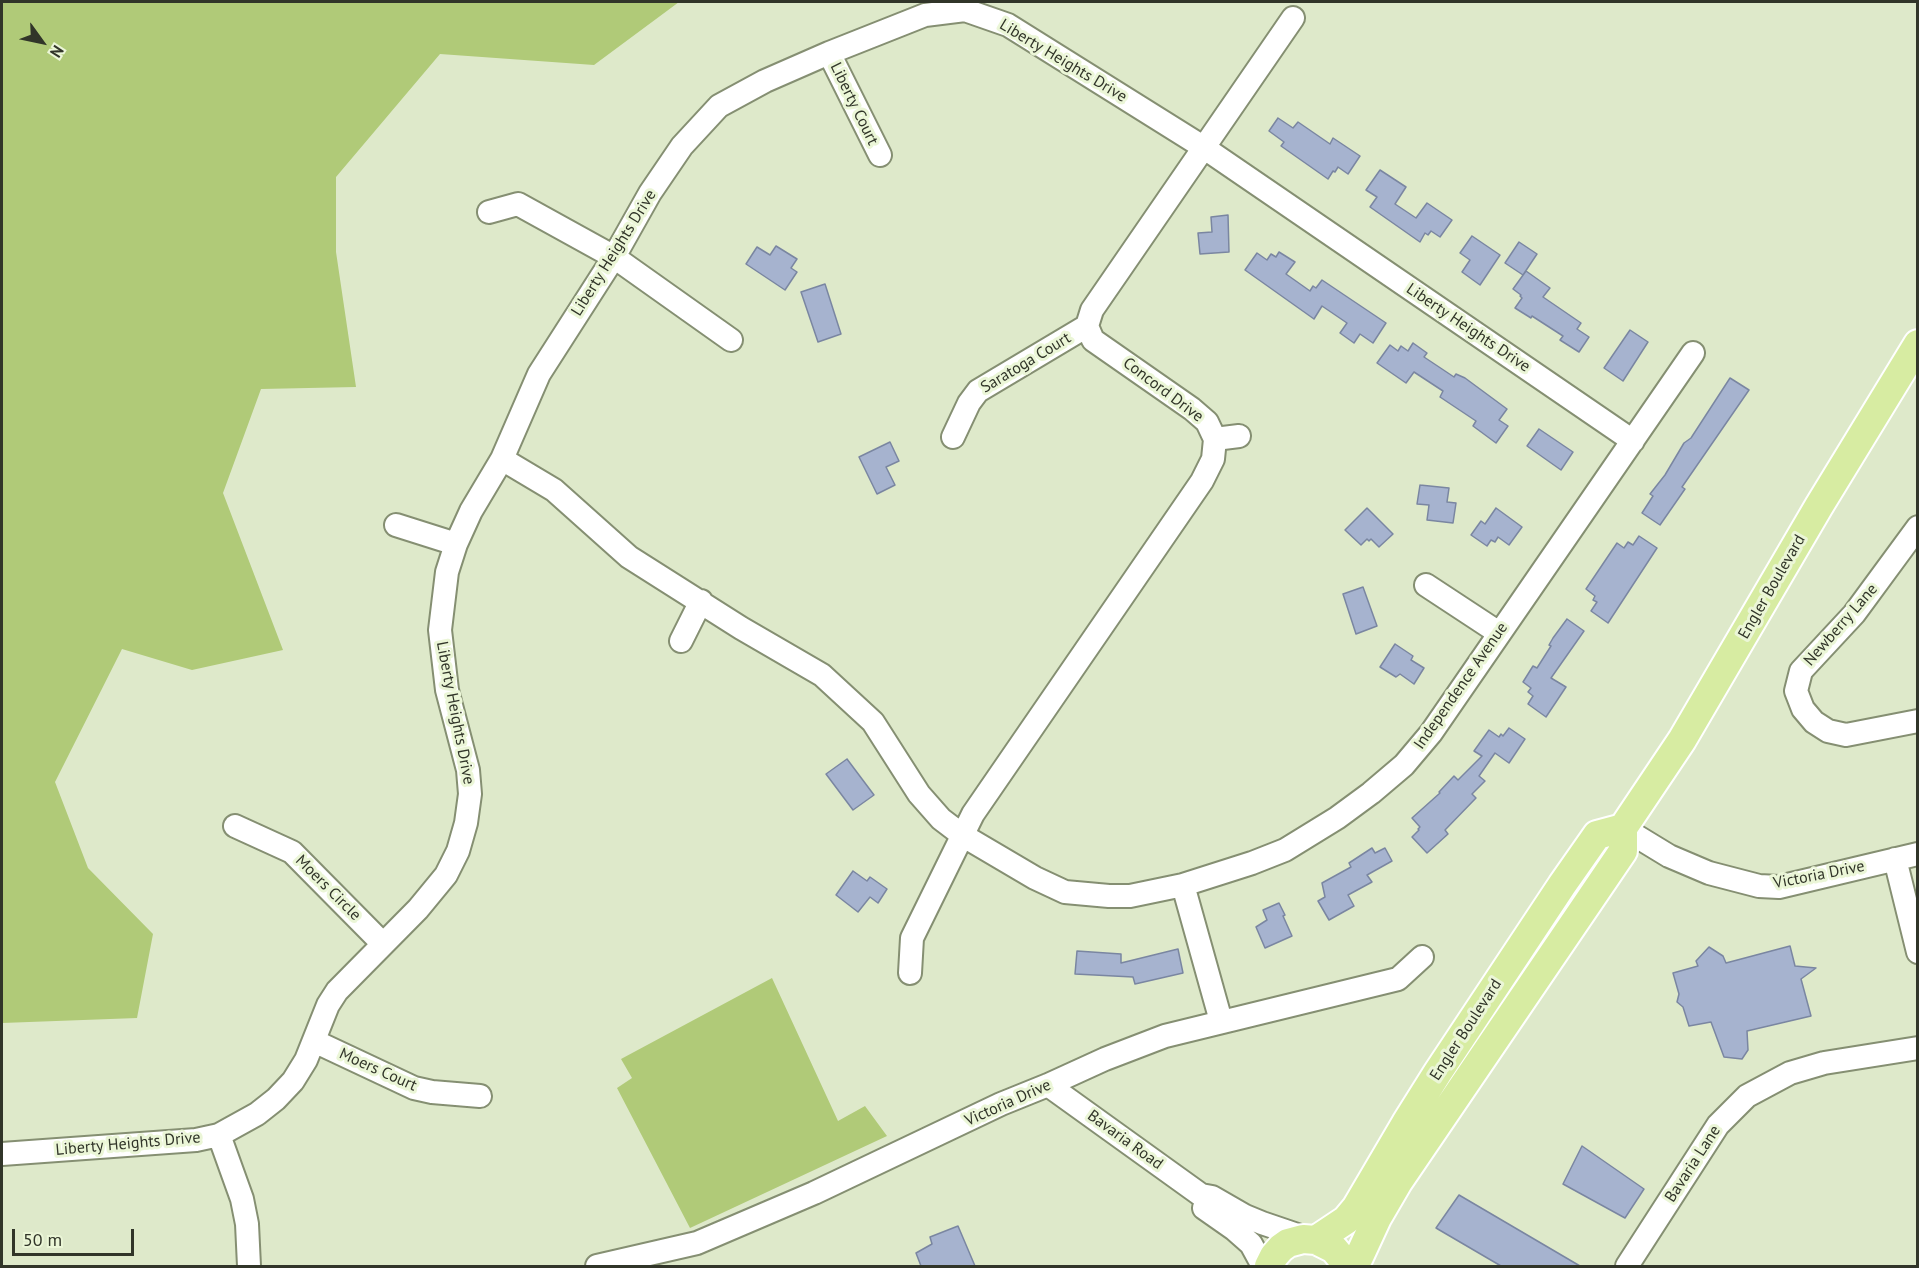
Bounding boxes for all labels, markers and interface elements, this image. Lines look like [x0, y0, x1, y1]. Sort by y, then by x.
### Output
north arrow [12, 12, 72, 72]
street label: Liberty Heights Drive [996, 15, 1130, 107]
text: N [46, 42, 68, 62]
street label: Liberty Court [826, 60, 882, 148]
street label: Liberty Heights Drive [567, 186, 661, 320]
street label: Liberty Heights Drive [1402, 279, 1534, 377]
street label: Saratoga Court [978, 329, 1074, 397]
street label: Concord Drive [1119, 354, 1207, 426]
street label: Engler Boulevard [1734, 531, 1810, 643]
street label: Newberry Lane [1800, 580, 1882, 670]
street label: Independence Avenue [1410, 619, 1512, 753]
street label: Liberty Heights Drive [432, 640, 478, 786]
street label: Moers Circle [291, 851, 365, 925]
street label: Victoria Drive [1772, 857, 1866, 893]
street label: Engler Boulevard [1426, 976, 1506, 1084]
street label: Moers Court [336, 1044, 420, 1096]
street label: Victoria Drive [962, 1075, 1054, 1131]
street label: Bavaria Road [1083, 1106, 1167, 1174]
street label: Bavaria Lane [1661, 1122, 1725, 1206]
street label: Liberty Heights Drive [55, 1128, 201, 1160]
scale bar [15, 1217, 136, 1255]
text: 50 m [23, 1228, 62, 1251]

